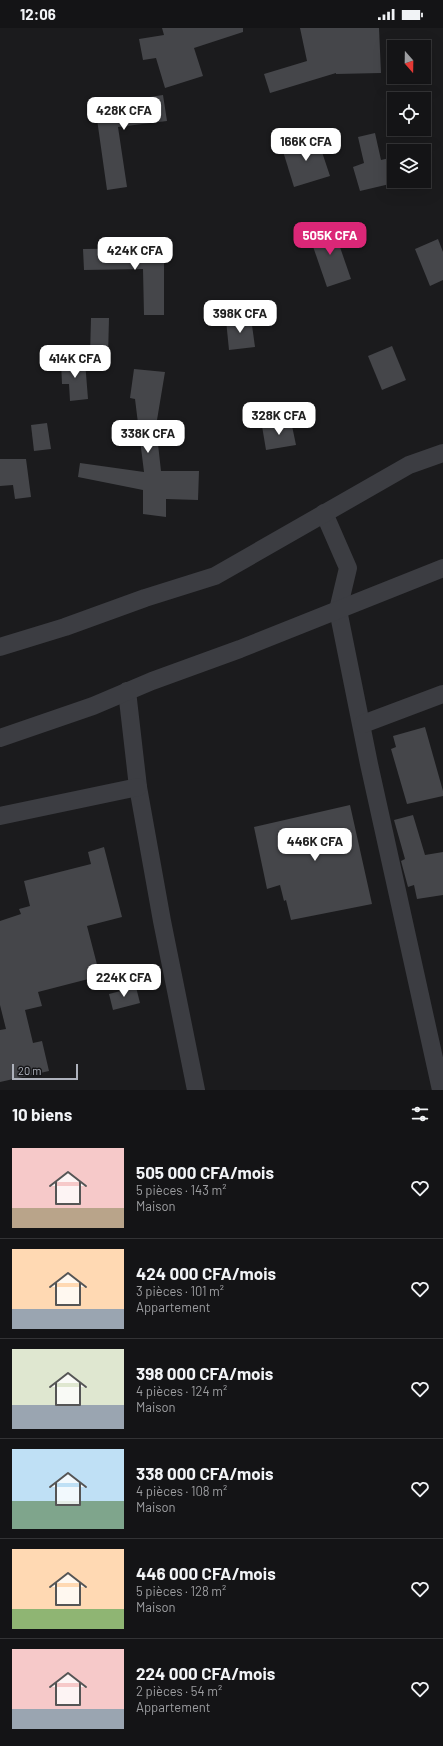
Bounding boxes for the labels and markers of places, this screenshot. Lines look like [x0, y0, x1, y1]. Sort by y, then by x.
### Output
pin: 428K CFA [83, 97, 165, 131]
pin: 166K CFA [265, 128, 347, 162]
pin: 505K CFA [289, 222, 371, 256]
pin: 424K CFA [94, 237, 176, 271]
pin: 398K CFA [199, 300, 281, 334]
pin: 414K CFA [34, 345, 116, 379]
pin: 328K CFA [238, 402, 320, 436]
pin: 338K CFA [107, 420, 189, 454]
pin: 446K CFA [274, 828, 356, 862]
pin: 224K CFA [83, 964, 165, 998]

